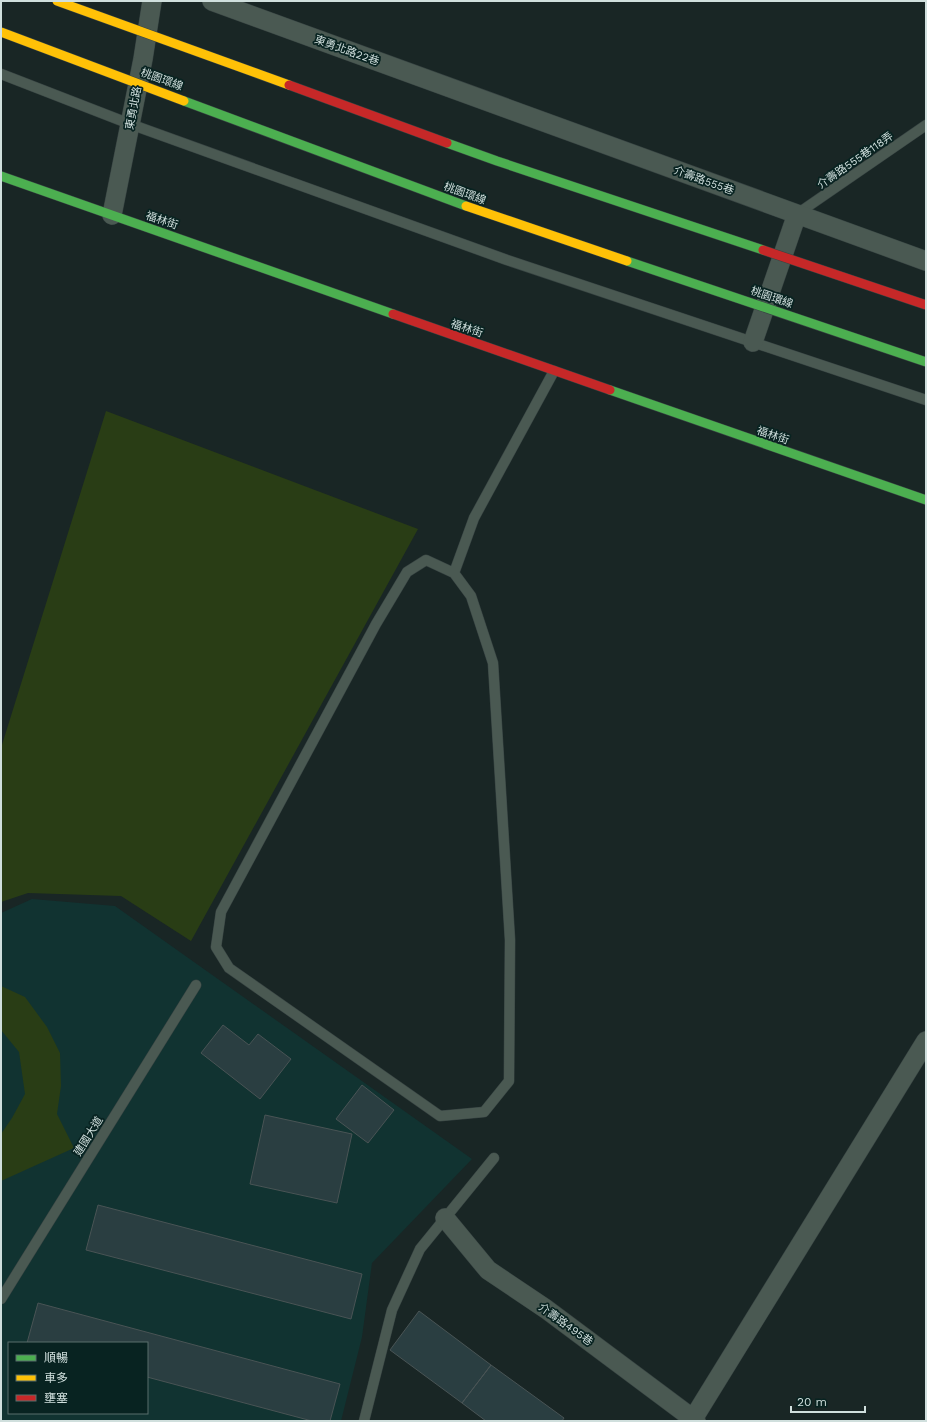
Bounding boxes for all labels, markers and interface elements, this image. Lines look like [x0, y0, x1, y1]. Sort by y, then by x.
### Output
street label: 東勇北路22巷 [313, 33, 381, 68]
street label: 桃園環線 [139, 66, 185, 93]
street label: 東勇北路 [123, 85, 144, 131]
street label: 介壽路555巷118弄 [815, 129, 896, 191]
street label: 介壽路555巷 [672, 164, 736, 197]
street label: 桃園環線 [442, 180, 488, 207]
street label: 福林街 [144, 209, 180, 232]
street label: 桃園環線 [749, 284, 795, 311]
street label: 福林街 [449, 317, 485, 340]
street label: 福林街 [755, 424, 791, 447]
street label: 建國大道 [71, 1114, 106, 1158]
street label: 介壽路495巷 [536, 1300, 595, 1348]
legend [8, 1342, 148, 1414]
text: 順暢 [44, 1351, 68, 1365]
text: 車多 [44, 1371, 68, 1385]
scale bar [791, 1388, 865, 1414]
text: 壅塞 [44, 1391, 68, 1405]
text: 20 m [797, 1395, 827, 1409]

